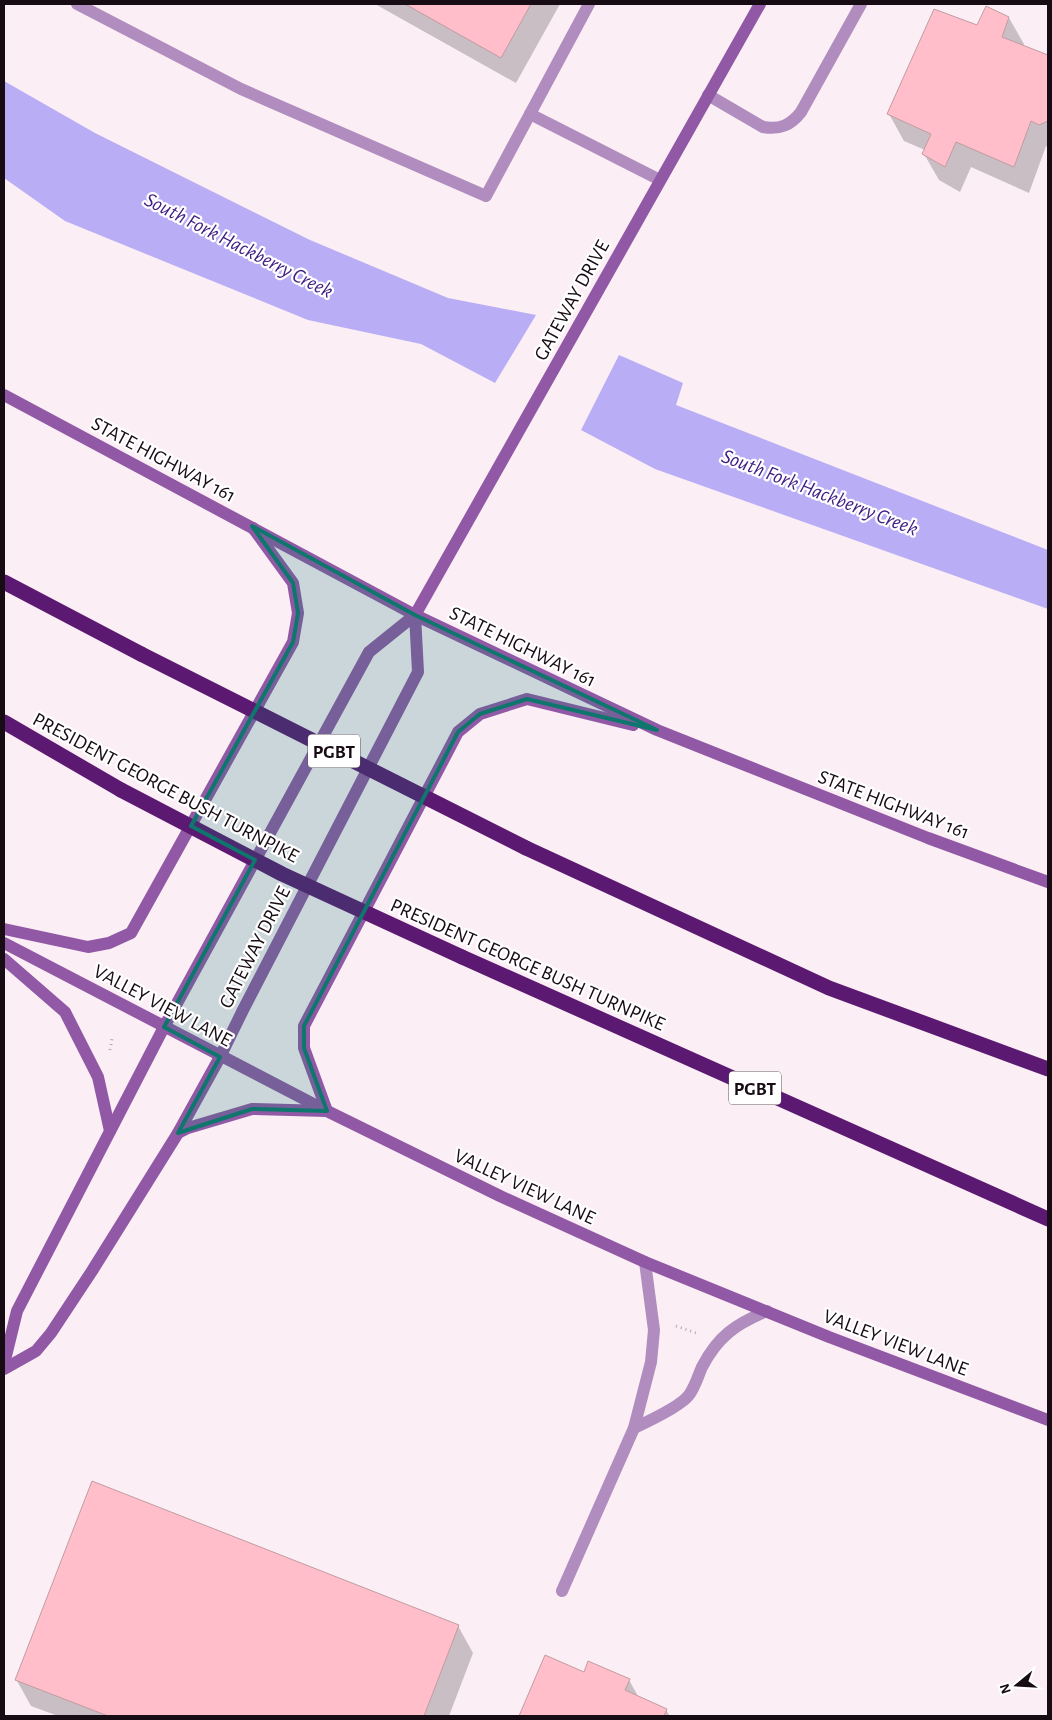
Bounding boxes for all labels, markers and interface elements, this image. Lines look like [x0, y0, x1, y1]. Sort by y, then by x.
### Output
water label: South Fork Hackberry Creek [141, 189, 337, 302]
street label: GATEWAY DRIVE [531, 237, 613, 364]
street label: STATE HIGHWAY 161 [88, 413, 239, 506]
water label: South Fork Hackberry Creek [719, 445, 921, 540]
street label: STATE HIGHWAY 161 [446, 603, 599, 691]
street label: PRESIDENT GEORGE BUSH TURNPIKE [29, 709, 302, 867]
road number: PGBT [308, 734, 360, 768]
street label: STATE HIGHWAY 161 [815, 767, 972, 843]
street label: GATEWAY DRIVE [216, 883, 294, 1012]
street label: PRESIDENT GEORGE BUSH TURNPIKE [387, 895, 668, 1035]
street label: VALLEY VIEW LANE [90, 961, 235, 1051]
road number: PGBT [729, 1072, 781, 1104]
street label: VALLEY VIEW LANE [451, 1145, 599, 1228]
street label: VALLEY VIEW LANE [821, 1306, 971, 1380]
north arrow [992, 1660, 1042, 1710]
text: N [997, 1682, 1014, 1696]

